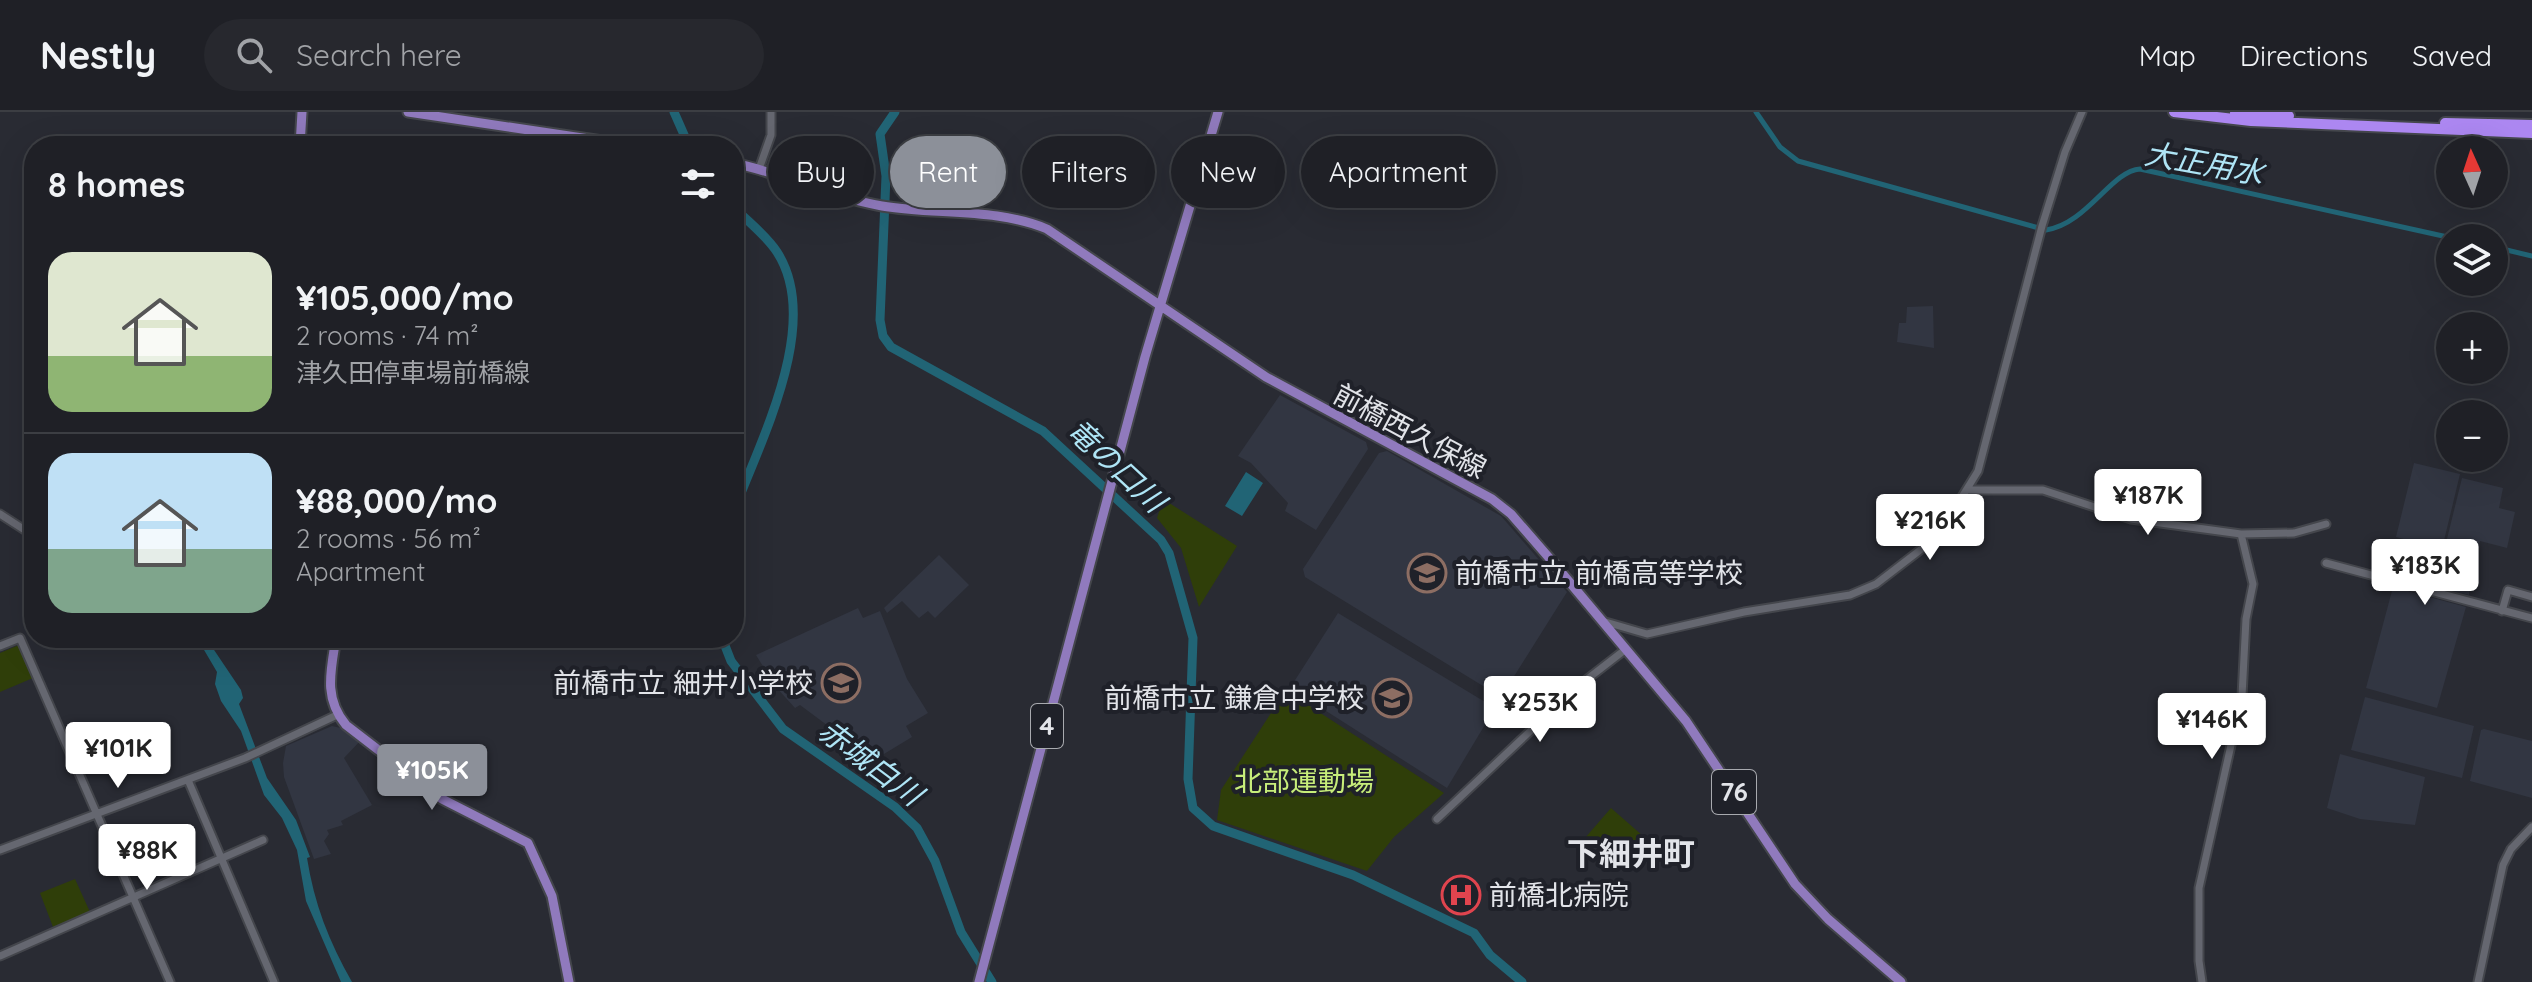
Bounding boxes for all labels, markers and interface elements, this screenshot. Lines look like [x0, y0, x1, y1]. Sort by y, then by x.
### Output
search box [204, 19, 764, 91]
text: Nestly [40, 31, 156, 79]
icon: search [232, 33, 276, 77]
text: Search here [296, 36, 462, 74]
text: Map [2139, 38, 2196, 73]
text: Directions [2240, 38, 2368, 73]
text: Saved [2412, 38, 2492, 73]
water label: 大正用水 [2142, 134, 2270, 193]
chip: Buy [768, 136, 874, 208]
chip: Rent [890, 136, 1006, 208]
chip: Filters [1022, 136, 1155, 208]
chip: New [1171, 136, 1285, 208]
chip: Apartment [1301, 136, 1496, 208]
north arrow [2436, 136, 2508, 208]
map controls [2436, 136, 2508, 472]
icon: filters [676, 162, 720, 206]
text: 8 homes [48, 163, 185, 206]
button: layers [2436, 224, 2508, 296]
text: ¥105,000/mo [296, 276, 514, 319]
icon: home [112, 284, 208, 380]
button: + [2436, 312, 2508, 384]
text: 2 rooms · 74 m² [296, 319, 479, 352]
text: 津久田停車場前橋線 [296, 356, 530, 389]
street label: 前橋西久保線 [1328, 376, 1493, 485]
button: − [2436, 400, 2508, 472]
water label: 竜の口川 [1060, 410, 1176, 522]
pin: ¥187K [2092, 469, 2204, 537]
text: ¥187K [2112, 478, 2184, 511]
text: ¥88,000/mo [296, 479, 497, 522]
icon: home [112, 485, 208, 581]
pin: ¥216K [1874, 494, 1986, 562]
text: ¥216K [1894, 503, 1966, 536]
text: 2 rooms · 56 m² [296, 522, 481, 555]
pin: ¥183K [2369, 539, 2481, 607]
text: ¥183K [2390, 548, 2460, 581]
school or university icon: 前橋市立 前橋高等学校 [1406, 552, 1448, 594]
text: Apartment [296, 555, 425, 588]
place label: 前橋市立 前橋高等学校 [1455, 555, 1743, 590]
school or university icon: 前橋市立 細井小学校 [820, 662, 862, 704]
place label: 前橋市立 細井小学校 [553, 665, 813, 700]
pin: ¥253K [1484, 676, 1596, 744]
school or university icon: 前橋市立 鎌倉中学校 [1371, 677, 1413, 719]
place label: 前橋市立 鎌倉中学校 [1104, 680, 1364, 715]
text: ¥253K [1502, 685, 1578, 718]
pin: ¥146K [2156, 693, 2268, 761]
text: ¥146K [2176, 702, 2248, 735]
road number: 4 [1031, 704, 1063, 748]
water label: 赤城白川 [811, 711, 932, 815]
pin: ¥101K [62, 722, 174, 790]
text: ¥101K [84, 731, 152, 764]
pin: ¥105K [376, 744, 488, 812]
text: ¥105K [395, 753, 469, 786]
park label: 北部運動場 [1234, 763, 1374, 798]
road number: 76 [1712, 770, 1756, 814]
pin: ¥88K [100, 824, 194, 892]
text: ¥88K [116, 833, 178, 866]
district label: 下細井町 [1567, 833, 1695, 873]
hospital icon: 前橋北病院 [1440, 874, 1482, 916]
place label: 前橋北病院 [1489, 877, 1629, 912]

